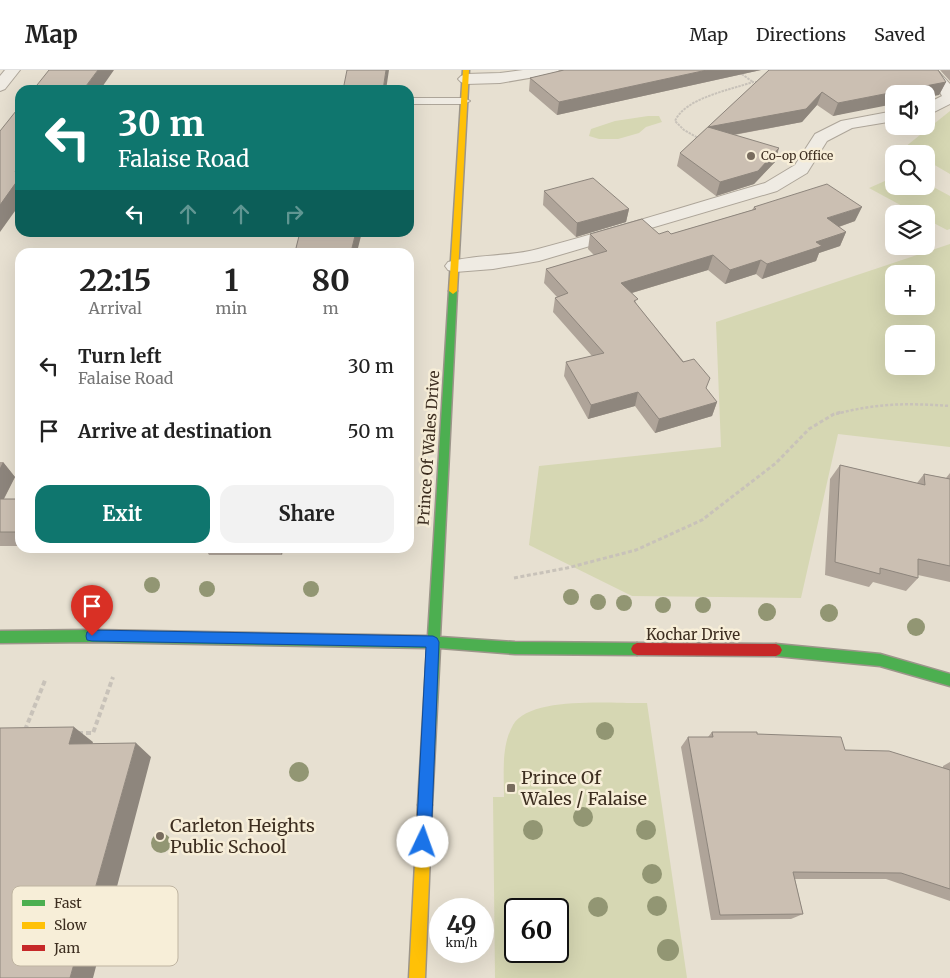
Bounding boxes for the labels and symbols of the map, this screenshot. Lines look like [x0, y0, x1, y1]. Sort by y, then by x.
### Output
place label: Co-op Office [761, 148, 833, 163]
marker: Co-op Office [745, 150, 757, 162]
street label: Prince Of Wales Drive [414, 370, 443, 526]
pin [71, 585, 113, 636]
street label: Kochar Drive [646, 625, 740, 644]
place label: Prince Of Wales / Falaise [520, 766, 647, 810]
marker: Prince Of Wales / Falaise [505, 782, 517, 794]
place label: Carleton Heights Public School [170, 814, 315, 858]
position arrow [396, 815, 448, 867]
marker: Carleton Heights Public School [154, 830, 166, 842]
legend [12, 886, 178, 966]
text: Fast [54, 894, 82, 912]
speed limit sign: 60 [504, 898, 569, 963]
text: Slow [54, 916, 87, 934]
text: Jam [53, 939, 80, 957]

